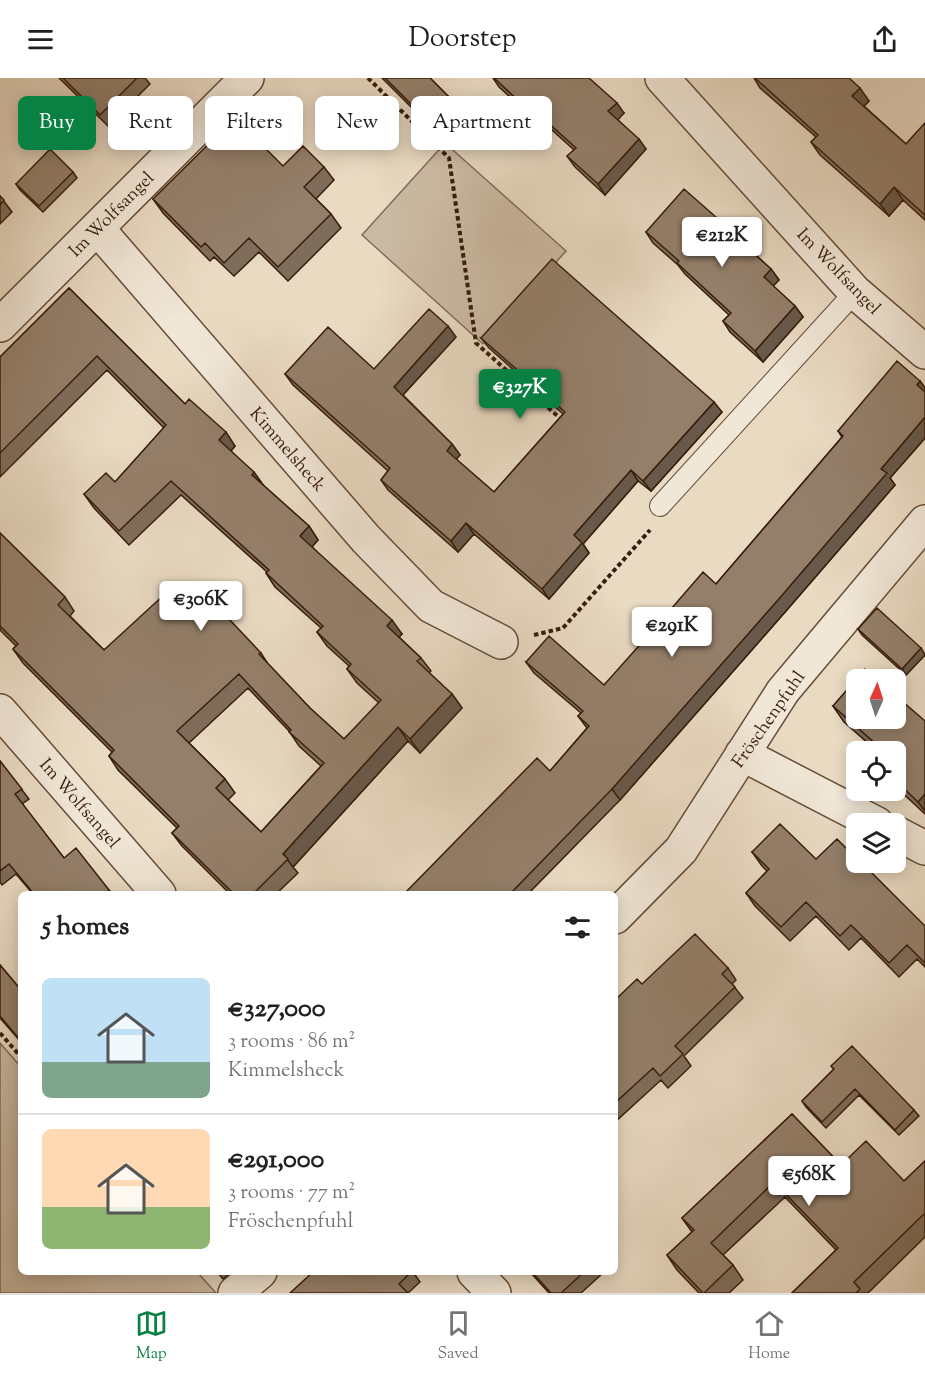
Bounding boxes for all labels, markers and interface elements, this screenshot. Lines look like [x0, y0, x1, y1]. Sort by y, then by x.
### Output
text: Doorstep [408, 20, 517, 59]
icon: menu [24, 23, 57, 56]
icon: share [868, 23, 901, 56]
chip: Buy [18, 96, 96, 150]
chip: Rent [108, 96, 193, 150]
chip: Filters [205, 96, 303, 150]
chip: New [315, 96, 399, 150]
chip: Apartment [411, 96, 552, 150]
street label: Im Wolfsangel [64, 167, 161, 264]
pin: €212K [680, 217, 764, 268]
text: €212K [696, 222, 748, 251]
street label: Im Wolfsangel [789, 223, 886, 322]
pin: €327K [478, 369, 562, 420]
text: €327K [493, 374, 547, 403]
street label: Kimmelsheck [242, 402, 331, 499]
pin: €306K [159, 581, 243, 632]
text: €306K [173, 586, 229, 615]
pin: €291K [630, 607, 714, 658]
text: €291K [646, 612, 698, 641]
street label: Fröschenpfuhl [727, 666, 813, 774]
north arrow [846, 669, 906, 729]
map controls [846, 669, 906, 873]
button: locate [846, 741, 906, 801]
street label: Im Wolfsangel [32, 754, 125, 855]
button: layers [846, 813, 906, 873]
text: 5 homes [42, 909, 129, 946]
icon: filters [561, 911, 594, 944]
text: €327,000 [228, 991, 325, 1028]
icon: home [90, 1002, 162, 1074]
text: 3 rooms · 86 m² [228, 1028, 355, 1057]
text: Kimmelsheck [228, 1057, 344, 1086]
text: €291,000 [228, 1142, 324, 1179]
icon: home [90, 1153, 162, 1225]
pin: €568K [767, 1156, 851, 1207]
text: €568K [782, 1161, 836, 1190]
text: 3 rooms · 77 m² [228, 1179, 355, 1208]
text: Fröschenpfuhl [228, 1208, 353, 1237]
tab: Map [135, 1307, 168, 1366]
tab: Saved [437, 1307, 479, 1366]
tab: Home [748, 1307, 790, 1366]

